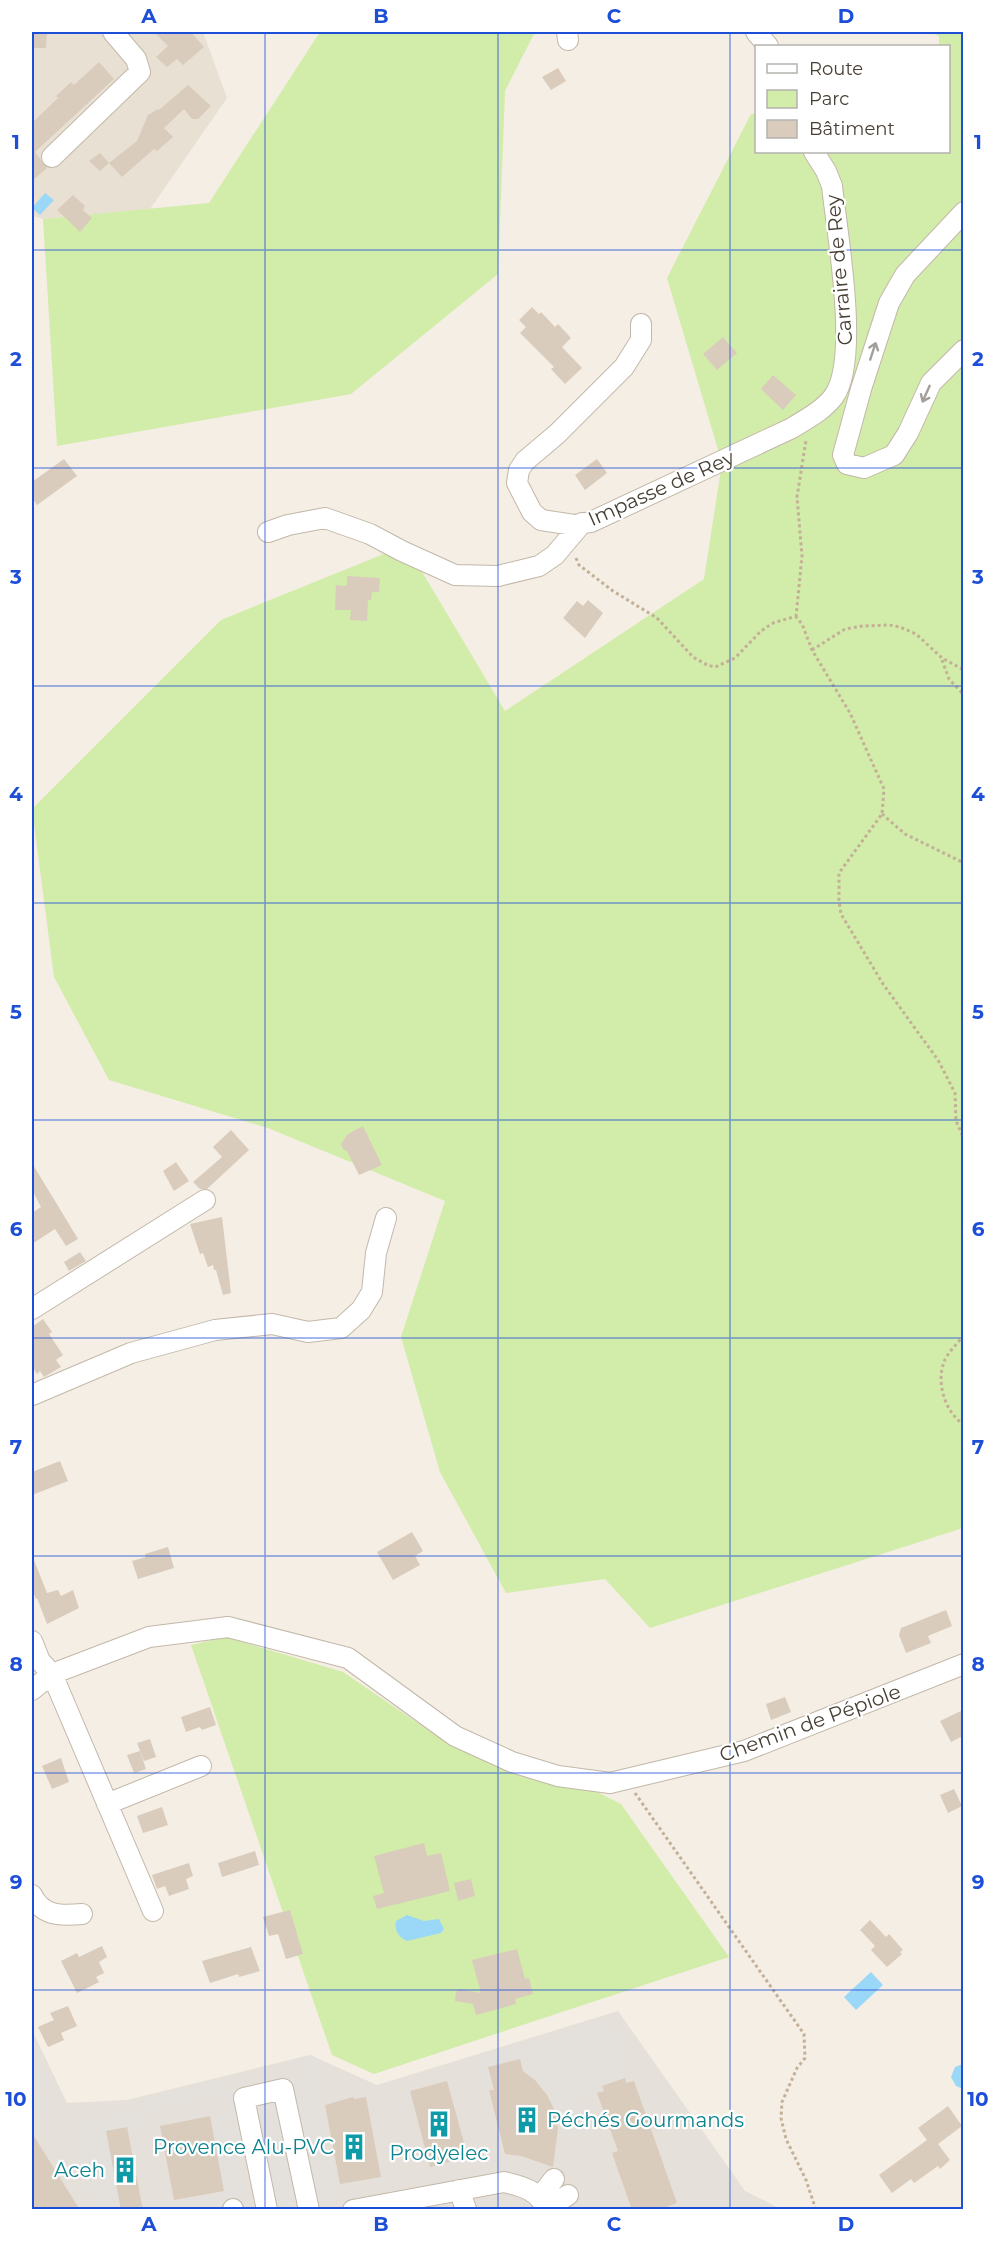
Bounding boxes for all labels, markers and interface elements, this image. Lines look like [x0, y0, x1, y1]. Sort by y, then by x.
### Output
text: A [140, 4, 157, 28]
text: B [373, 4, 389, 28]
text: C [607, 4, 622, 28]
text: D [838, 4, 854, 28]
legend [755, 45, 950, 153]
text: Route [809, 58, 863, 80]
text: Parc [809, 88, 849, 110]
text: Bâtiment [809, 118, 895, 140]
text: 1 [12, 130, 20, 154]
text: 1 [974, 130, 982, 154]
street label: Carraire de Rey [820, 193, 858, 346]
one-way arrow [869, 342, 880, 361]
text: 2 [10, 347, 22, 371]
text: 2 [972, 347, 984, 371]
one-way arrow [920, 385, 931, 403]
street label: Impasse de Rey [584, 445, 738, 531]
text: 3 [9, 565, 22, 589]
text: 3 [971, 565, 984, 589]
text: 4 [9, 782, 23, 806]
text: 4 [971, 782, 985, 806]
text: 5 [10, 1000, 22, 1024]
text: 5 [972, 1000, 984, 1024]
text: 6 [10, 1217, 23, 1241]
text: 6 [972, 1217, 985, 1241]
text: 7 [10, 1435, 22, 1459]
text: 7 [972, 1435, 984, 1459]
text: 8 [9, 1652, 23, 1676]
text: 8 [971, 1652, 985, 1676]
street label: Chemin de Pépiole [716, 1679, 904, 1767]
text: 9 [10, 1870, 22, 1894]
text: 9 [972, 1870, 984, 1894]
text: 10 [5, 2087, 27, 2111]
text: 10 [967, 2087, 989, 2111]
building icon: Péchés Gourmands [512, 2105, 542, 2135]
place label: Péchés Gourmands [547, 2108, 744, 2132]
building icon: Prodyelec [424, 2109, 454, 2139]
building icon: Provence Alu-PVC [339, 2132, 369, 2162]
place label: Provence Alu-PVC [153, 2135, 334, 2159]
place label: Prodyelec [389, 2141, 489, 2165]
building icon: Aceh [110, 2155, 140, 2185]
place label: Aceh [54, 2158, 105, 2182]
text: A [140, 2212, 157, 2236]
text: B [373, 2212, 389, 2236]
text: C [607, 2212, 622, 2236]
text: D [838, 2212, 854, 2236]

